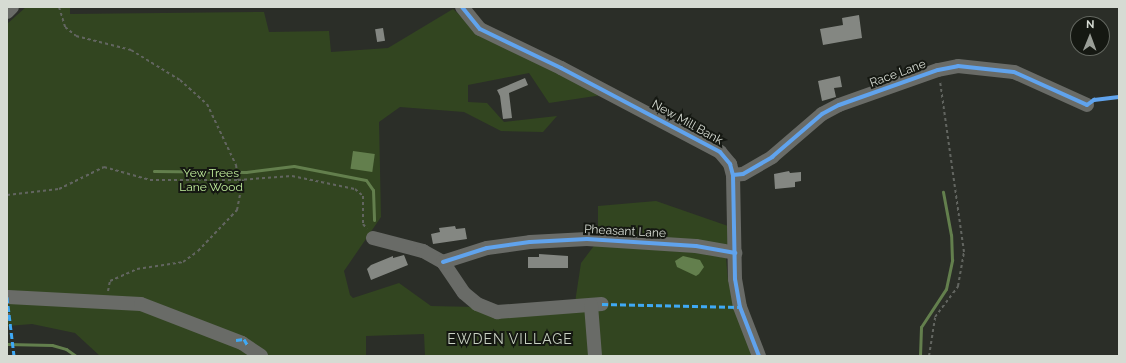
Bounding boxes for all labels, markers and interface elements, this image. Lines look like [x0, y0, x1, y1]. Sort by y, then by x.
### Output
north arrow [1070, 16, 1110, 56]
text: N [1086, 18, 1095, 31]
street label: Race Lane [868, 57, 928, 91]
street label: New Mill Bank [649, 97, 725, 149]
park label: Yew Trees Lane Wood [179, 167, 243, 195]
street label: Pheasant Lane [584, 223, 666, 241]
district label: EWDEN VILLAGE [447, 331, 573, 347]

